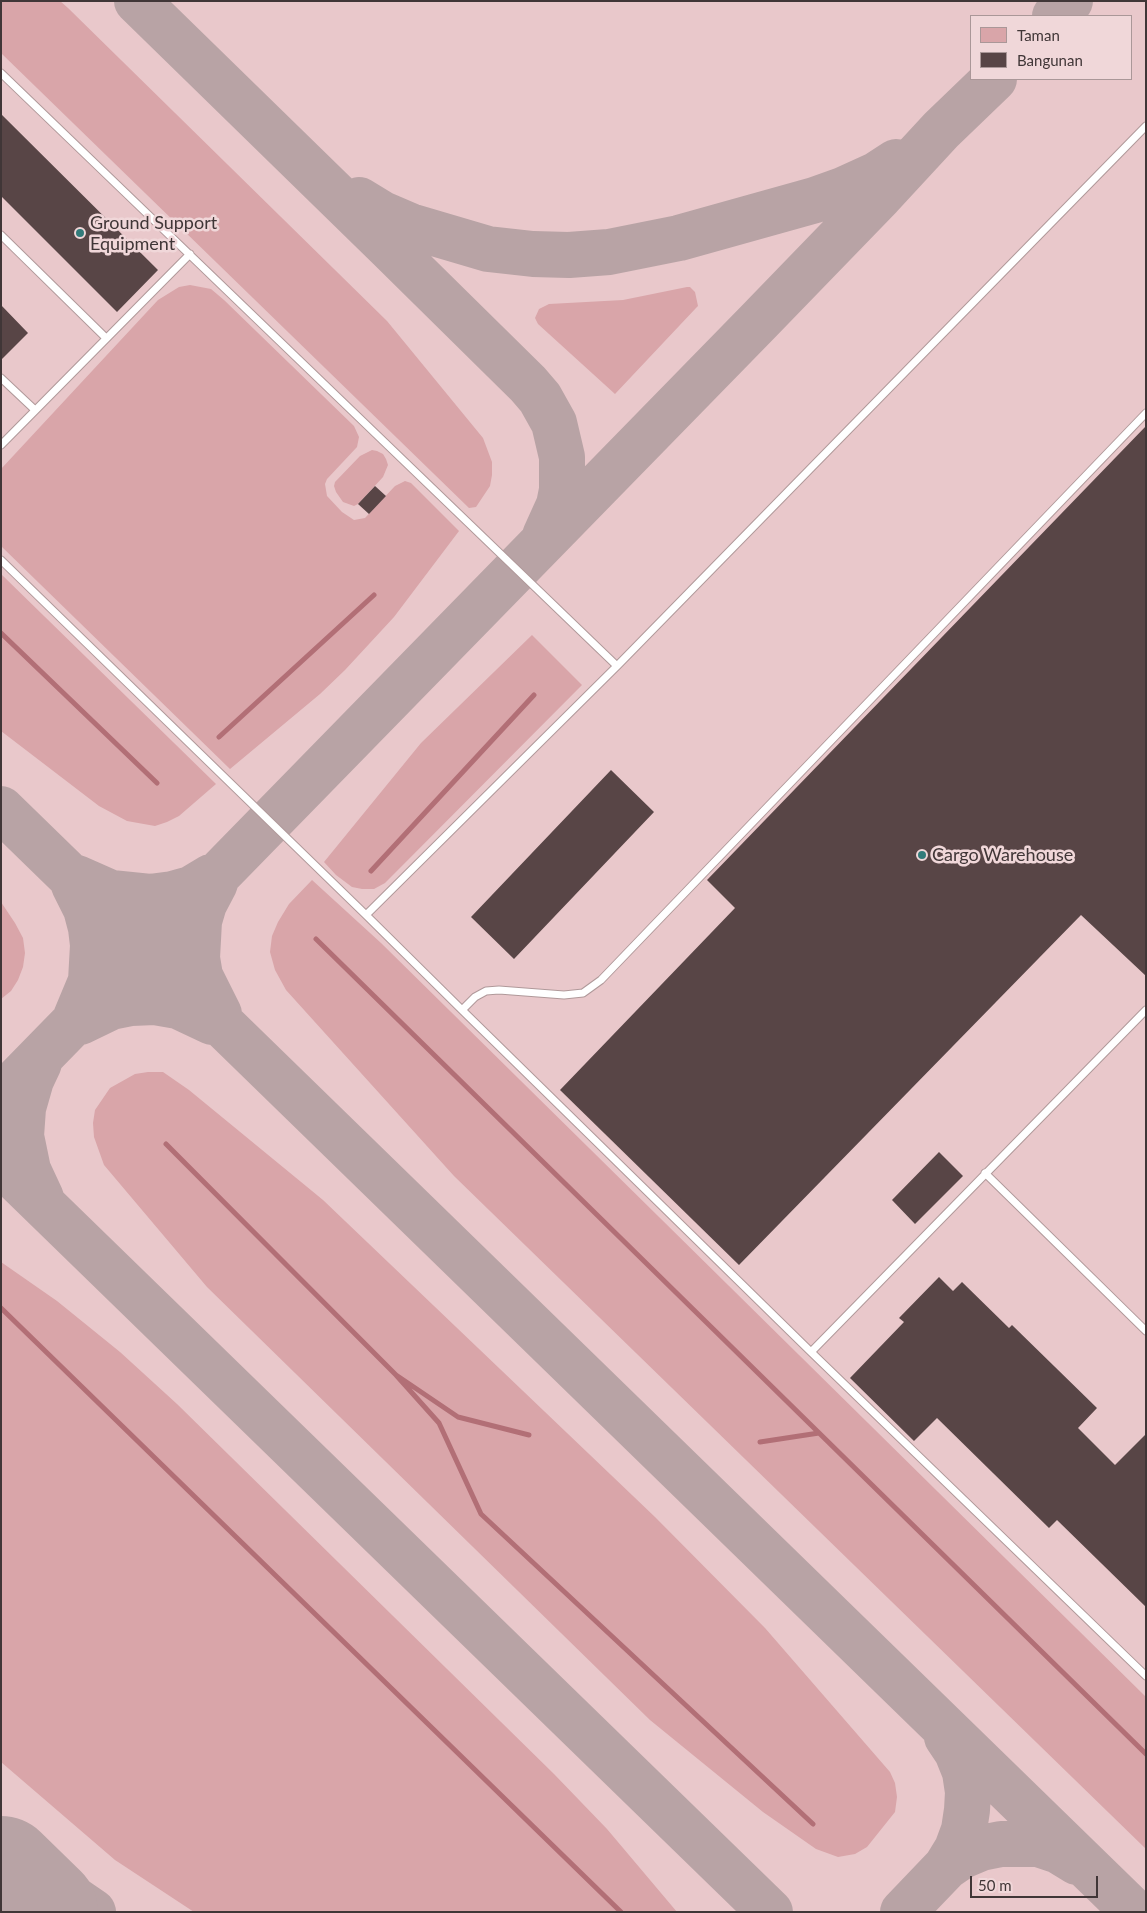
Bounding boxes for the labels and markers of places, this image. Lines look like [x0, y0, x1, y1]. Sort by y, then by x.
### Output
place label: Ground Support Equipment [90, 212, 217, 254]
marker: Ground Support Equipment [74, 227, 86, 239]
place label: Cargo Warehouse [932, 844, 1073, 866]
marker: Cargo Warehouse [916, 849, 928, 861]

